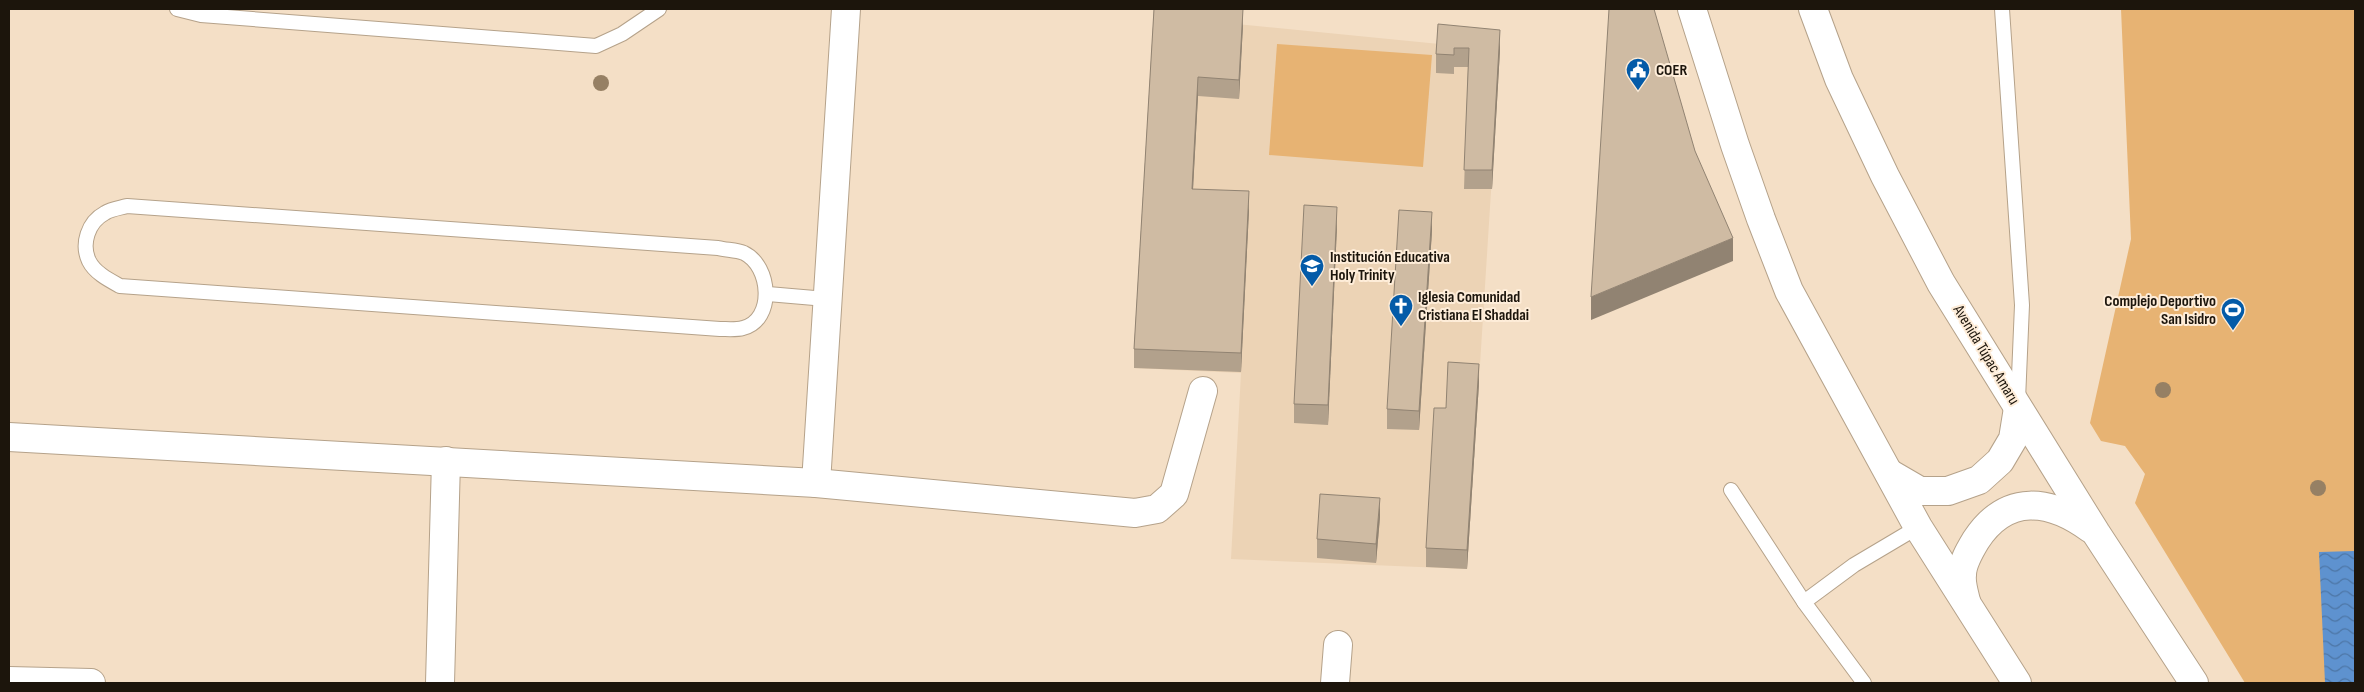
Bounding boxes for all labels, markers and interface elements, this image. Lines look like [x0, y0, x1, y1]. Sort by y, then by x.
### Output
public building icon: COER [1625, 57, 1651, 91]
place label: COER [1656, 61, 1687, 80]
place label: Institución Educativa Holy Trinity [1330, 248, 1450, 285]
school or university icon: Institución Educativa Holy Trinity [1299, 253, 1325, 287]
place label: Iglesia Comunidad Cristiana El Shaddai [1418, 288, 1529, 325]
place label: Complejo Deportivo San Isidro [2104, 292, 2216, 329]
church icon: Iglesia Comunidad Cristiana El Shaddai [1388, 293, 1414, 327]
sports icon: Complejo Deportivo San Isidro [2220, 297, 2246, 331]
street label: Avenida Túpac Amaru [1948, 301, 2023, 408]

